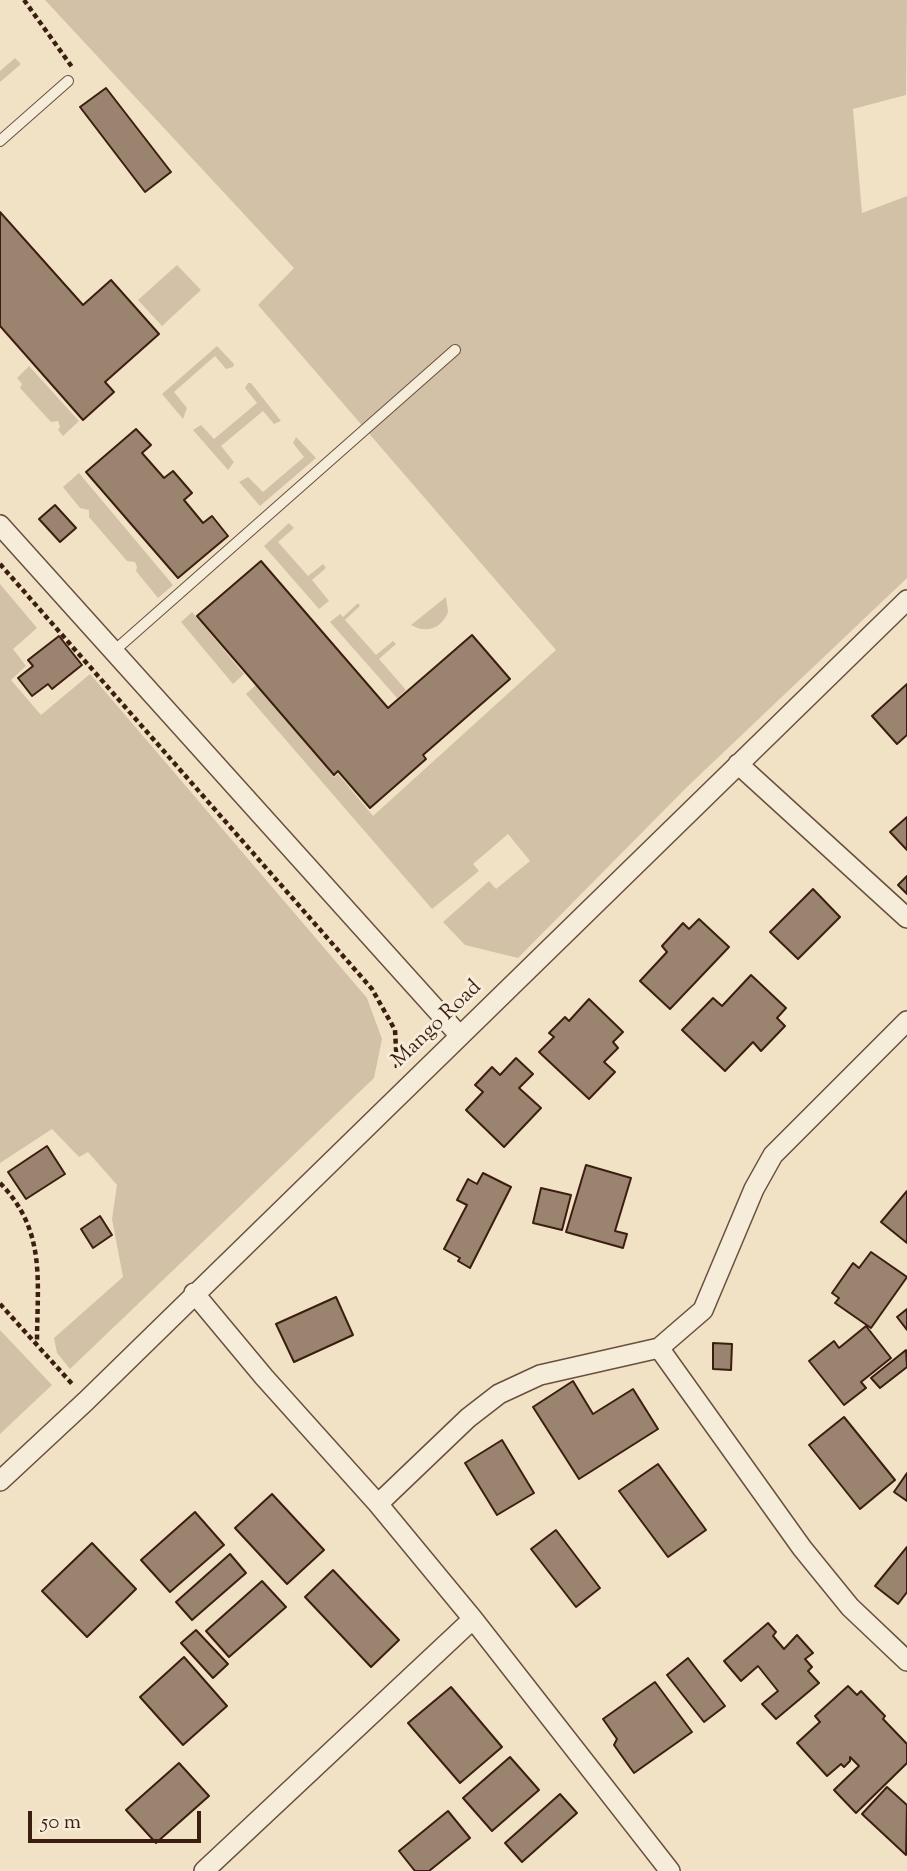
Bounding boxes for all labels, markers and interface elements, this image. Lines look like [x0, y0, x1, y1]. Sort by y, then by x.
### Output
street label: Mango Road [388, 976, 488, 1074]
scale bar [32, 1798, 205, 1842]
text: 50 m [41, 1808, 81, 1838]

